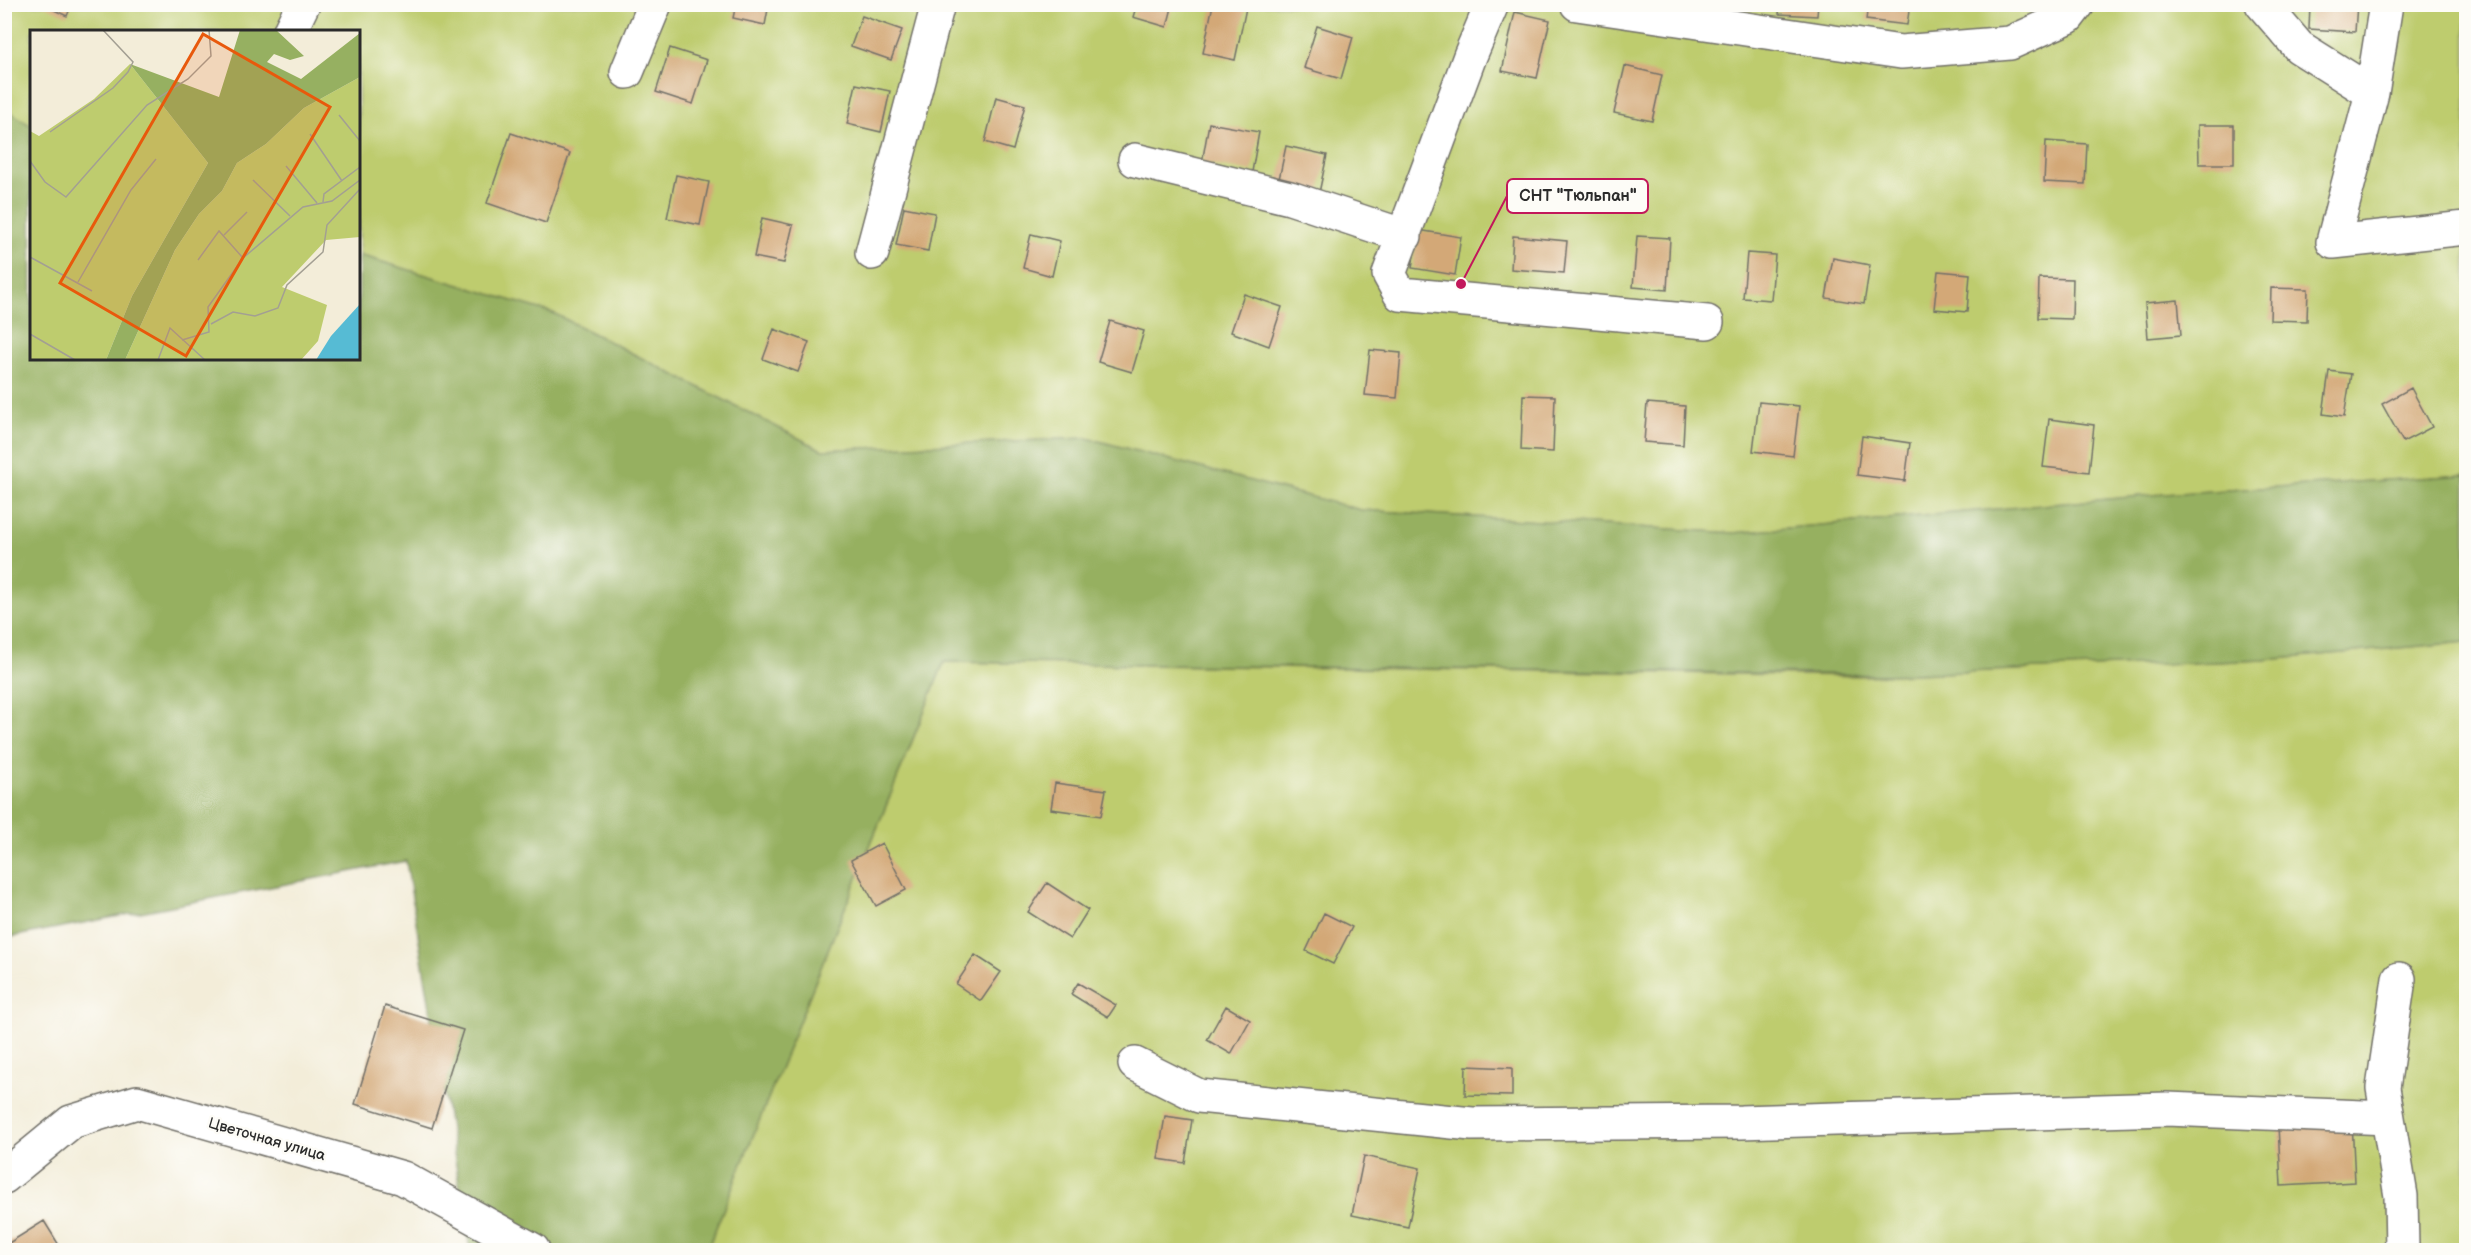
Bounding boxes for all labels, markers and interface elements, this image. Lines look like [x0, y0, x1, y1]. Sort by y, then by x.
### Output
inset map [30, 30, 360, 360]
callout: СНТ "Тюльпан" [1507, 179, 1648, 213]
text: СНТ "Тюльпан" [1519, 187, 1637, 206]
street label: Цветочная улица [206, 1114, 328, 1165]

